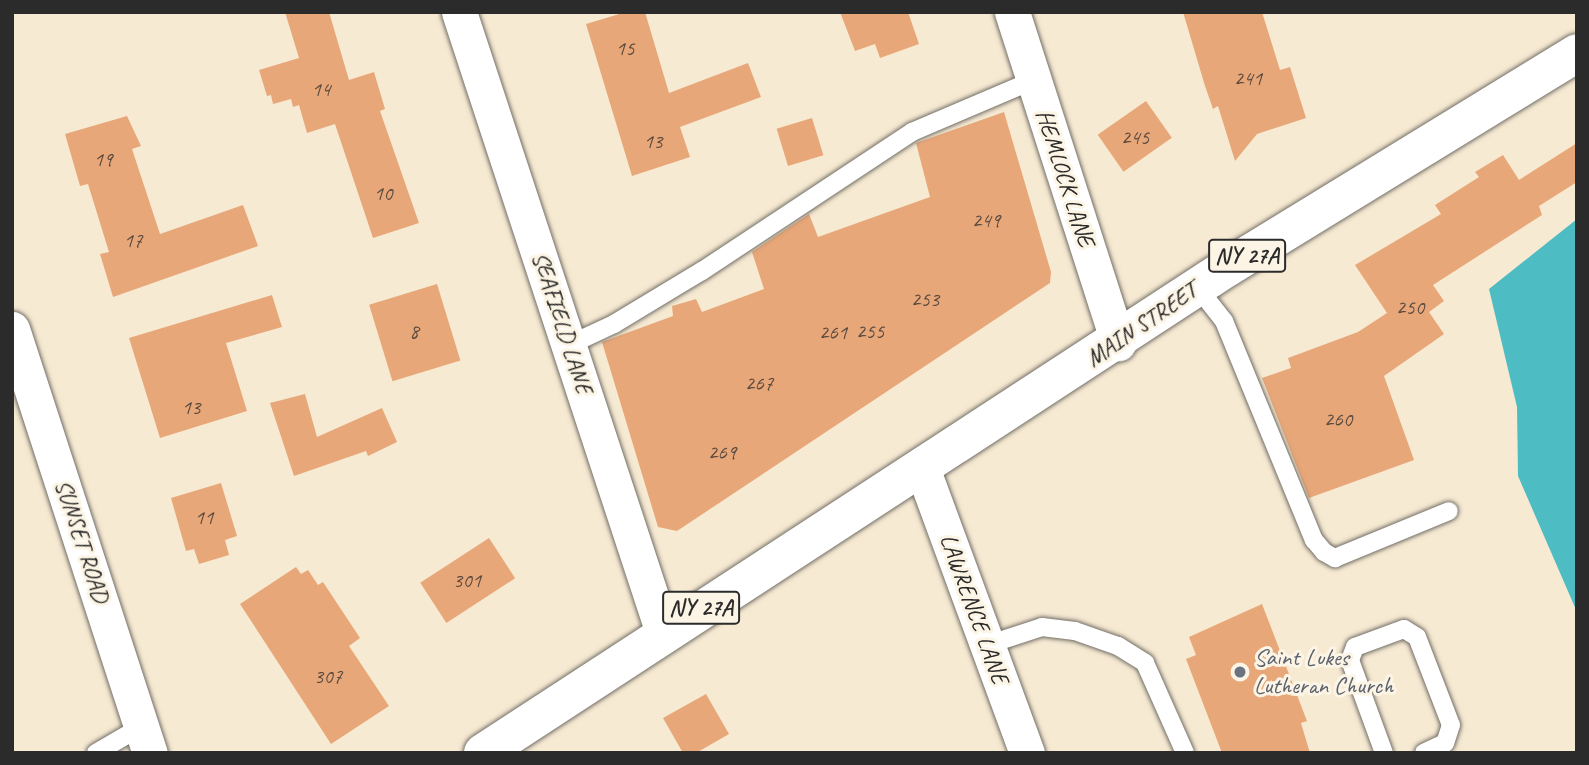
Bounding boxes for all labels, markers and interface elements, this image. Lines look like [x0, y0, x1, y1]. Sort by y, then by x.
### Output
house number: 15 [616, 35, 634, 61]
house number: 241 [1234, 65, 1262, 91]
house number: 14 [312, 76, 330, 102]
street label: HEMLOCK LANE [1029, 106, 1101, 250]
house number: 245 [1121, 124, 1149, 150]
house number: 13 [644, 128, 662, 154]
house number: 19 [94, 146, 112, 172]
house number: 10 [374, 180, 392, 206]
house number: 249 [972, 207, 1000, 233]
house number: 17 [124, 227, 142, 253]
road number: NY 27A [1207, 236, 1287, 276]
street label: SEAFIELD LANE [525, 248, 599, 398]
street label: MAIN STREET [1080, 277, 1204, 373]
house number: 253 [911, 286, 939, 312]
house number: 250 [1396, 294, 1424, 320]
house number: 8 [409, 318, 419, 344]
house number: 255 [856, 318, 884, 344]
house number: 261 [819, 319, 847, 345]
house number: 267 [745, 370, 773, 396]
house number: 13 [182, 394, 200, 420]
house number: 260 [1324, 406, 1352, 432]
house number: 269 [708, 439, 736, 465]
street label: SUNSET ROAD [48, 476, 116, 606]
house number: 11 [195, 504, 213, 530]
street label: LAWRENCE LANE [934, 531, 1014, 687]
house number: 301 [453, 567, 481, 593]
road number: NY 27A [661, 588, 741, 628]
place label: Saint Lukes Lutheran Church [1254, 644, 1394, 700]
house number: 307 [314, 663, 342, 689]
marker: Saint Lukes Lutheran Church [1232, 664, 1248, 680]

